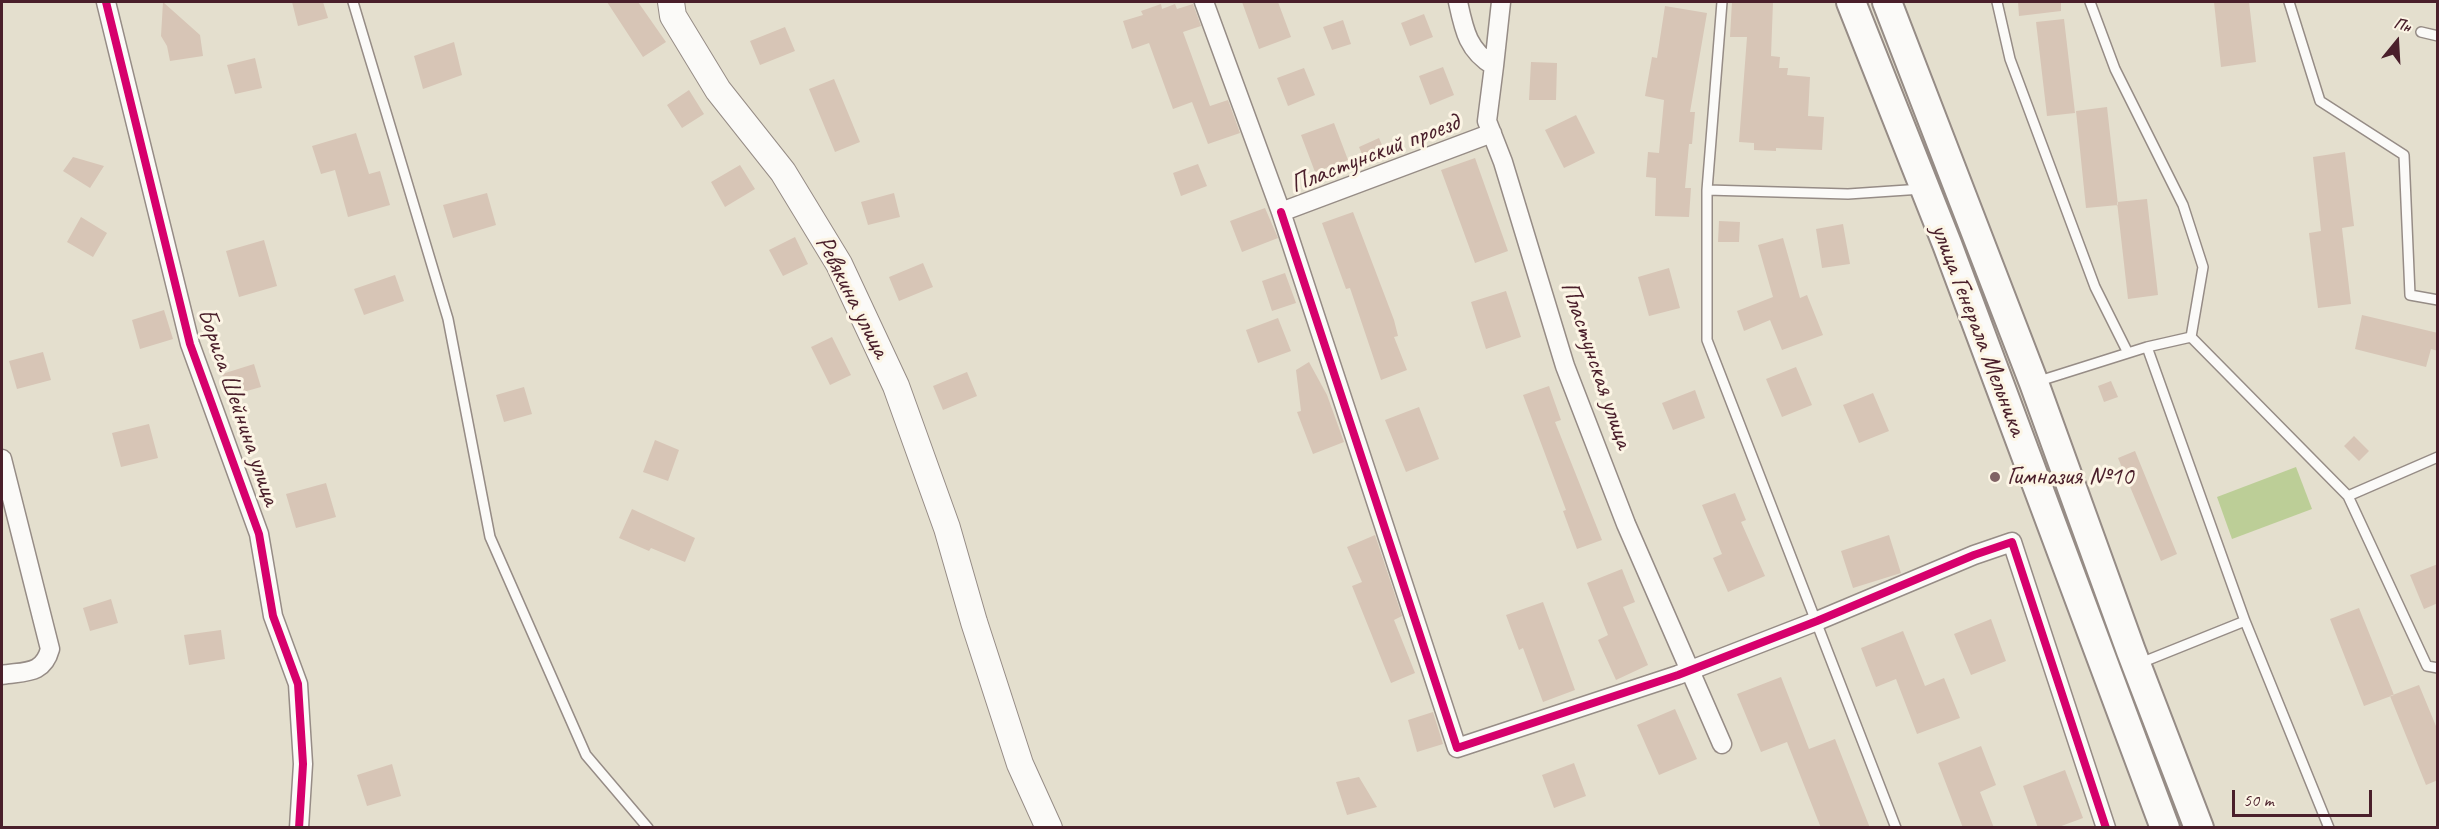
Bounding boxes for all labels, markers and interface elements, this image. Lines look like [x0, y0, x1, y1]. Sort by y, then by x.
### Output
north arrow [2367, 12, 2427, 72]
text: Пн [2392, 13, 2414, 37]
street label: Пластунский проезд [1286, 107, 1464, 201]
street label: улица Генерала Мельника [1923, 220, 2033, 440]
street label: Ревякина улица [808, 231, 896, 363]
street label: Пластунская улица [1553, 277, 1639, 453]
street label: Бориса Шейнина улица [190, 304, 286, 510]
place label: Гимназия №10 [2007, 461, 2133, 493]
marker: Гимназия №10 [1988, 470, 2002, 484]
scale bar [2235, 778, 2374, 816]
text: 50 m [2243, 789, 2274, 811]

